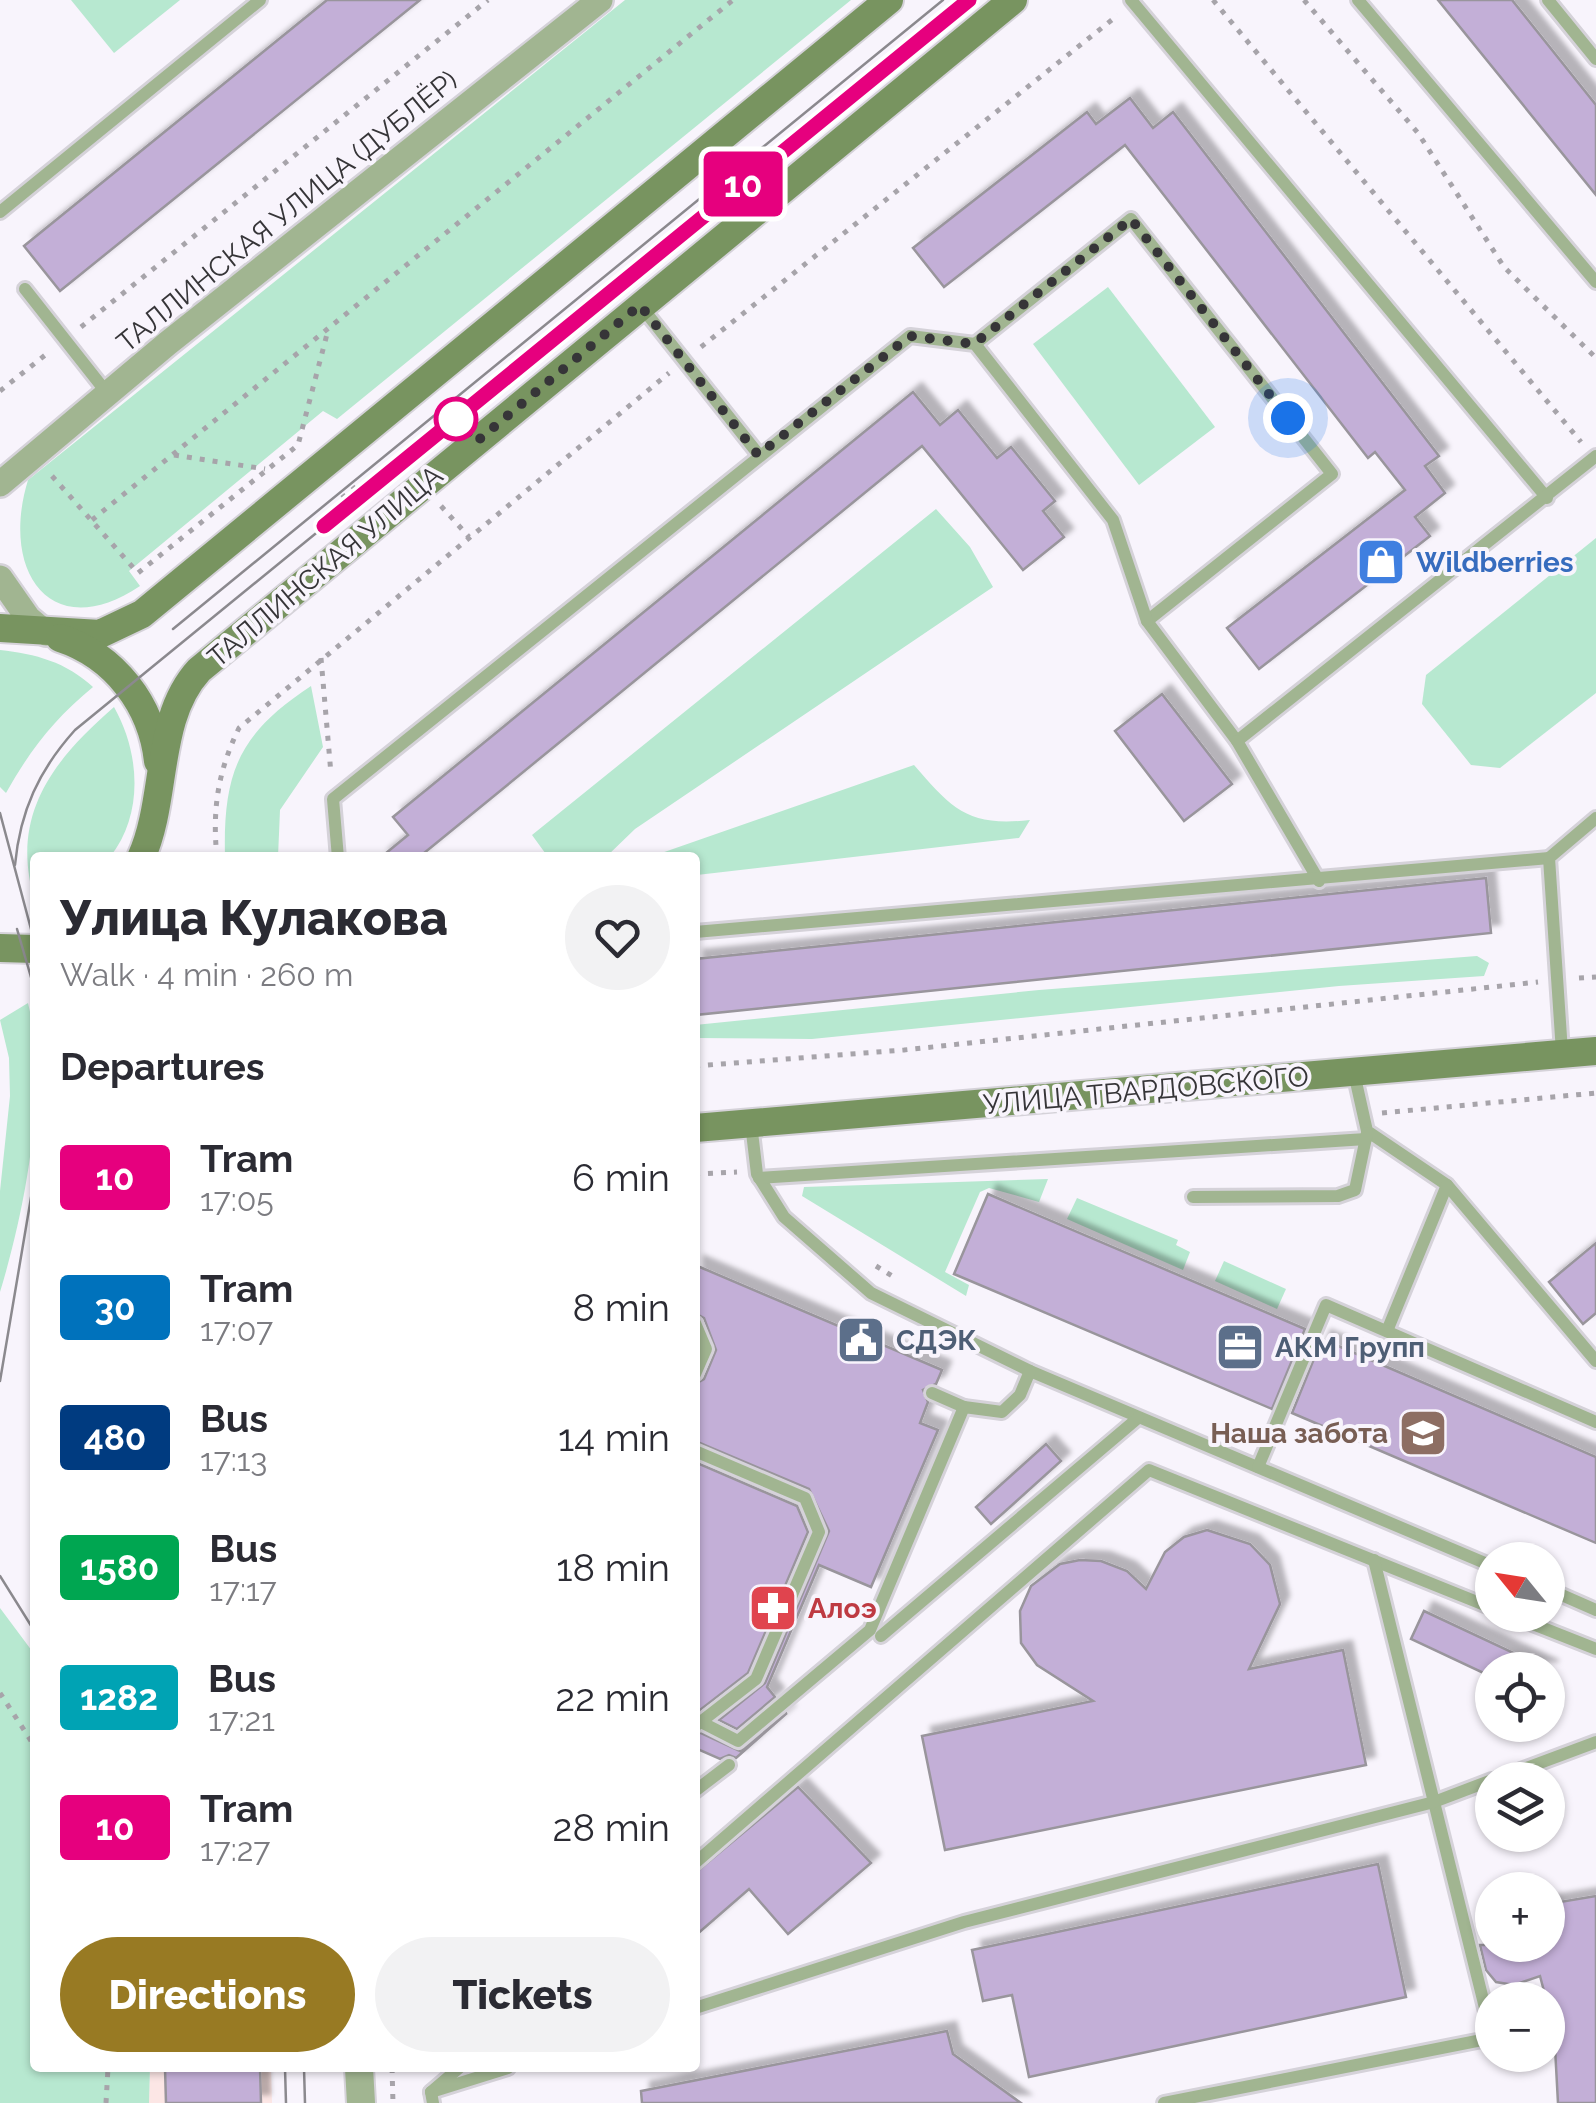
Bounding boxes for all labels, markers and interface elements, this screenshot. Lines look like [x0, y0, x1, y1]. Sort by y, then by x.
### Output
street label: ТАЛЛИНСКАЯ УЛИЦА (ДУБЛЁР) [110, 64, 464, 359]
line badge: 10 [698, 152, 788, 216]
text: 10 [724, 164, 762, 205]
your location [1263, 393, 1313, 443]
unlabelled marker [435, 398, 477, 440]
street label: ТАЛЛИНСКАЯ УЛИЦА [201, 459, 449, 674]
shop icon: Wildberries [1355, 536, 1407, 588]
place label: Wildberries [1416, 546, 1574, 579]
button: heart [565, 885, 670, 990]
text: Улица Кулакова [60, 890, 448, 946]
text: Walk · 4 min · 260 m [60, 956, 353, 993]
text: Departures [60, 1044, 265, 1089]
street label: УЛИЦА ТВАРДОВСКОГО [982, 1060, 1310, 1121]
text: Tram [200, 1136, 293, 1181]
text: 6 min [572, 1155, 670, 1200]
text: 10 [96, 1157, 134, 1198]
text: 17:05 [200, 1181, 274, 1218]
text: Tram [200, 1266, 293, 1311]
text: 8 min [572, 1285, 670, 1330]
text: 30 [94, 1287, 136, 1328]
text: 17:07 [200, 1311, 273, 1348]
public building icon: СДЭК [835, 1314, 887, 1366]
office icon: АКМ Групп [1214, 1321, 1266, 1373]
place label: СДЭК [896, 1324, 976, 1357]
place label: АКМ Групп [1275, 1331, 1425, 1364]
text: Bus [200, 1396, 268, 1441]
school or university icon: Наша забота [1397, 1407, 1449, 1459]
text: 14 min [558, 1415, 670, 1460]
text: 480 [84, 1417, 146, 1458]
place label: Наша забота [1210, 1417, 1388, 1450]
text: 17:13 [200, 1441, 267, 1478]
text: Bus [209, 1526, 277, 1571]
north arrow [1475, 1542, 1565, 1632]
map controls [1475, 1542, 1565, 2072]
text: 18 min [556, 1545, 670, 1590]
text: 1580 [80, 1547, 159, 1588]
text: 17:17 [209, 1571, 277, 1608]
pharmacy icon: Алоэ [747, 1582, 799, 1634]
place label: Алоэ [808, 1592, 877, 1625]
button: locate [1475, 1652, 1565, 1742]
text: Bus [208, 1656, 276, 1701]
text: 22 min [555, 1675, 670, 1720]
text: 1282 [80, 1677, 158, 1718]
text: 17:21 [208, 1701, 275, 1738]
button: layers [1475, 1762, 1565, 1852]
text: Tram [200, 1786, 293, 1831]
text: 28 min [553, 1805, 670, 1850]
text: 10 [96, 1807, 134, 1848]
text: 17:27 [200, 1831, 270, 1868]
button: + [1475, 1872, 1565, 1962]
button: Directions [60, 1937, 355, 2052]
button: Tickets [375, 1937, 670, 2052]
button: − [1475, 1982, 1565, 2072]

